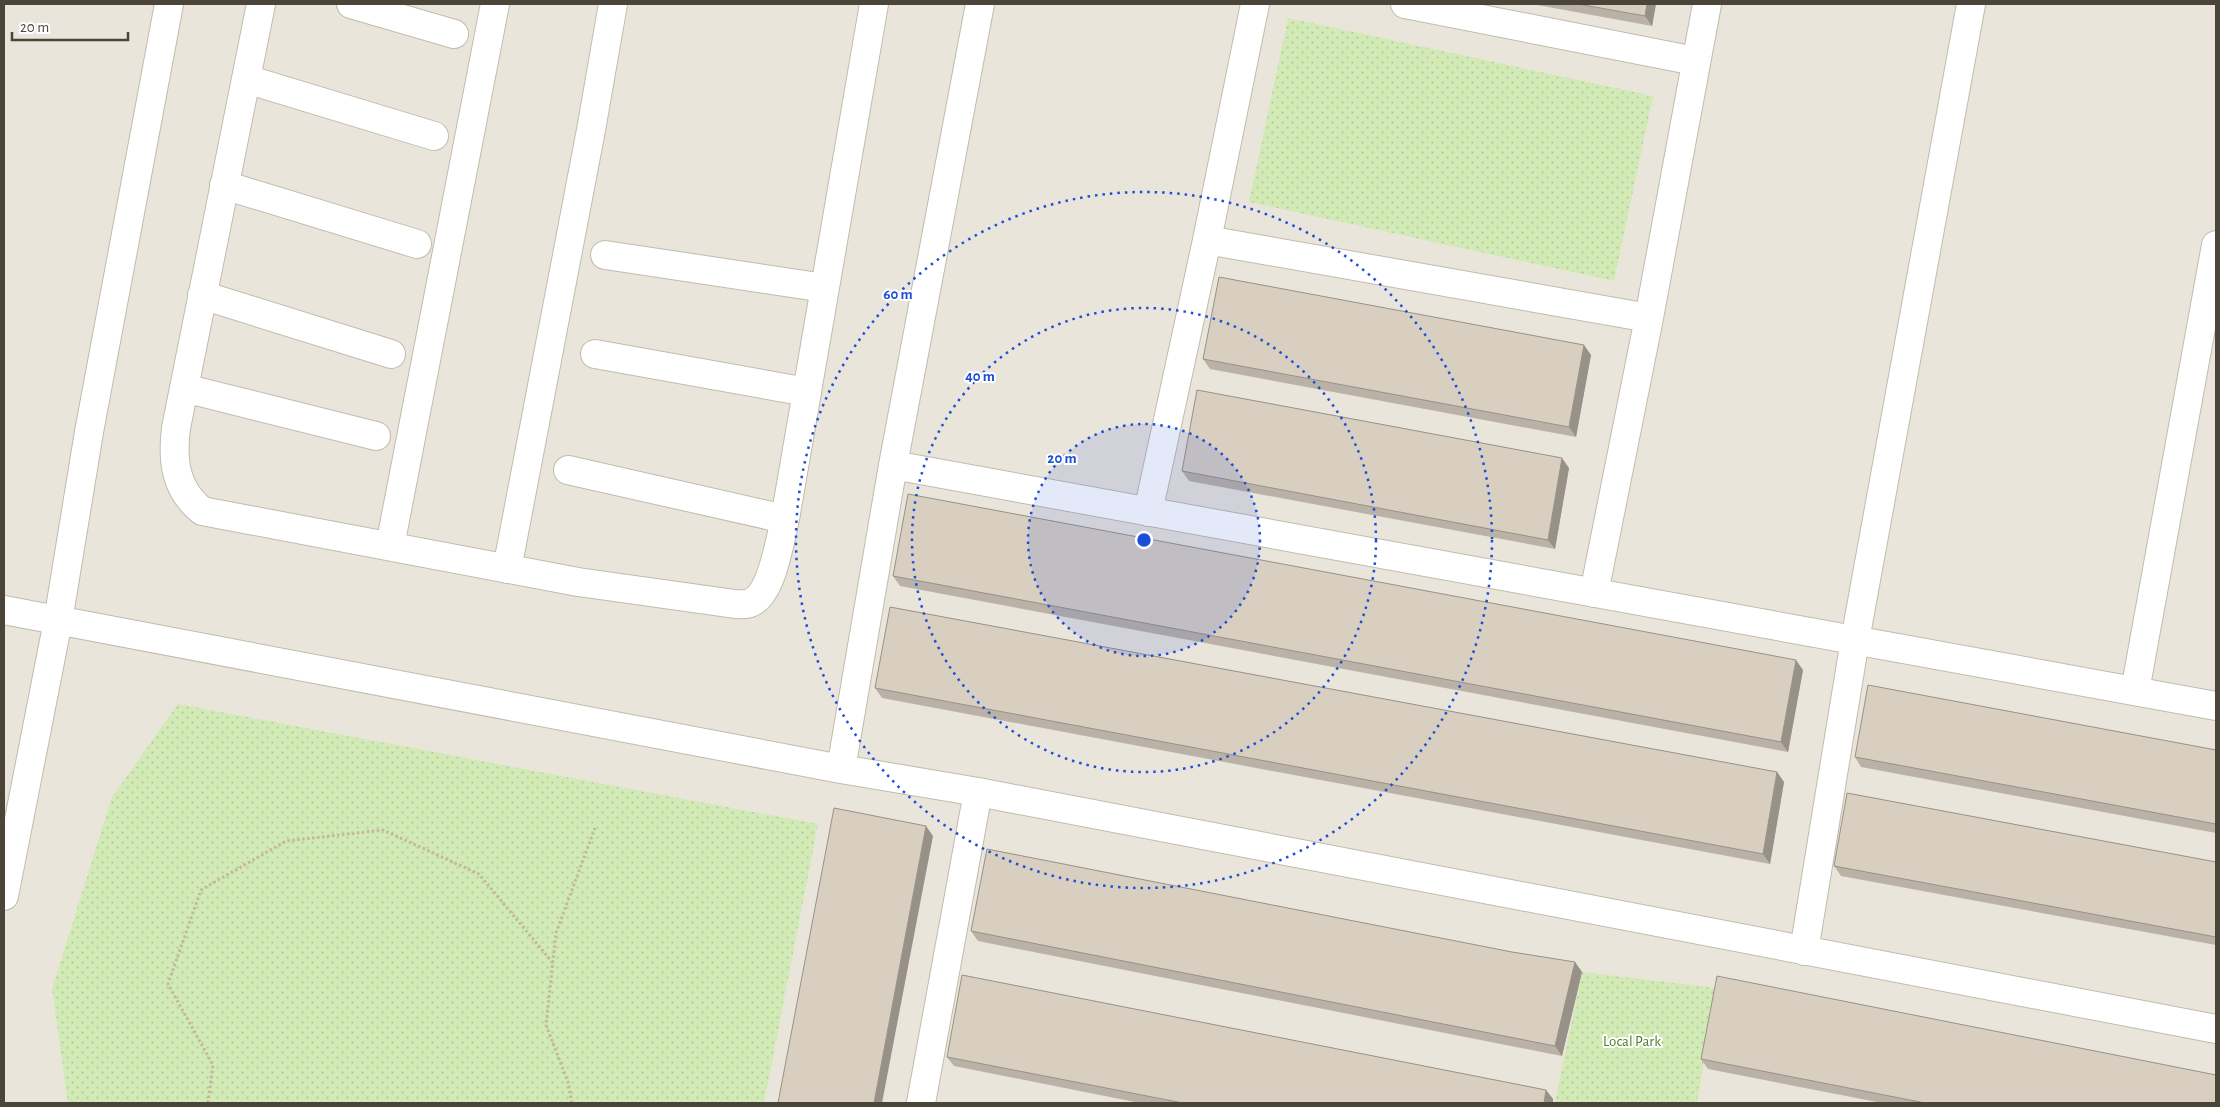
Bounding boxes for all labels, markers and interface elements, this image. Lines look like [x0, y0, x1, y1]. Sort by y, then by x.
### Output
scale bar [12, 10, 129, 42]
text: 20 m [20, 20, 49, 35]
text: 60 m [883, 287, 913, 302]
text: 40 m [965, 369, 995, 384]
text: 20 m [1047, 451, 1077, 466]
centre of rings [1135, 531, 1153, 549]
park label: Local Park [1603, 1034, 1661, 1049]

